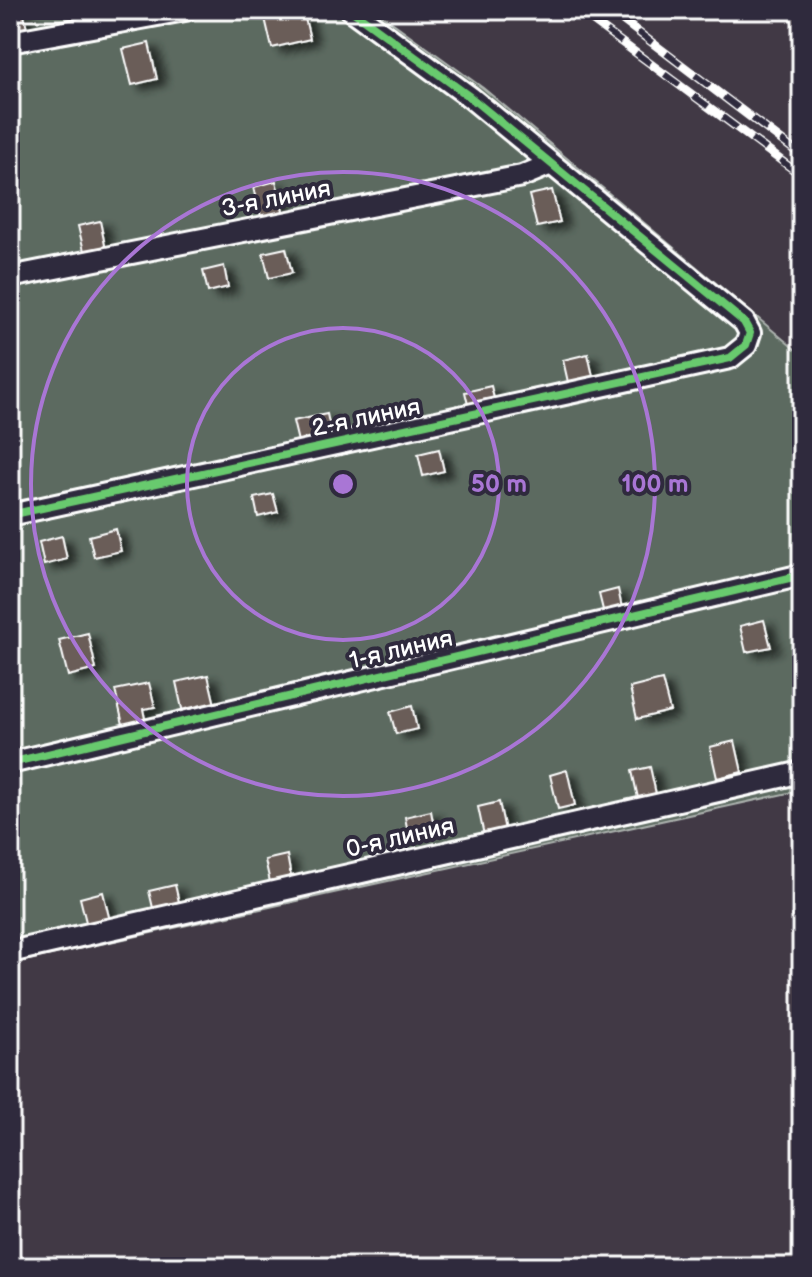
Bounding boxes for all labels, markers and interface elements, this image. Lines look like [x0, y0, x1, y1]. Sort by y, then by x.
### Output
street label: 3-я линия [219, 174, 333, 223]
street label: 2-я линия [309, 392, 423, 443]
centre of rings [329, 470, 357, 498]
text: 50 m [471, 470, 527, 499]
text: 100 m [622, 470, 688, 499]
street label: 1-я линия [347, 624, 456, 675]
street label: 0-я линия [343, 811, 457, 864]

